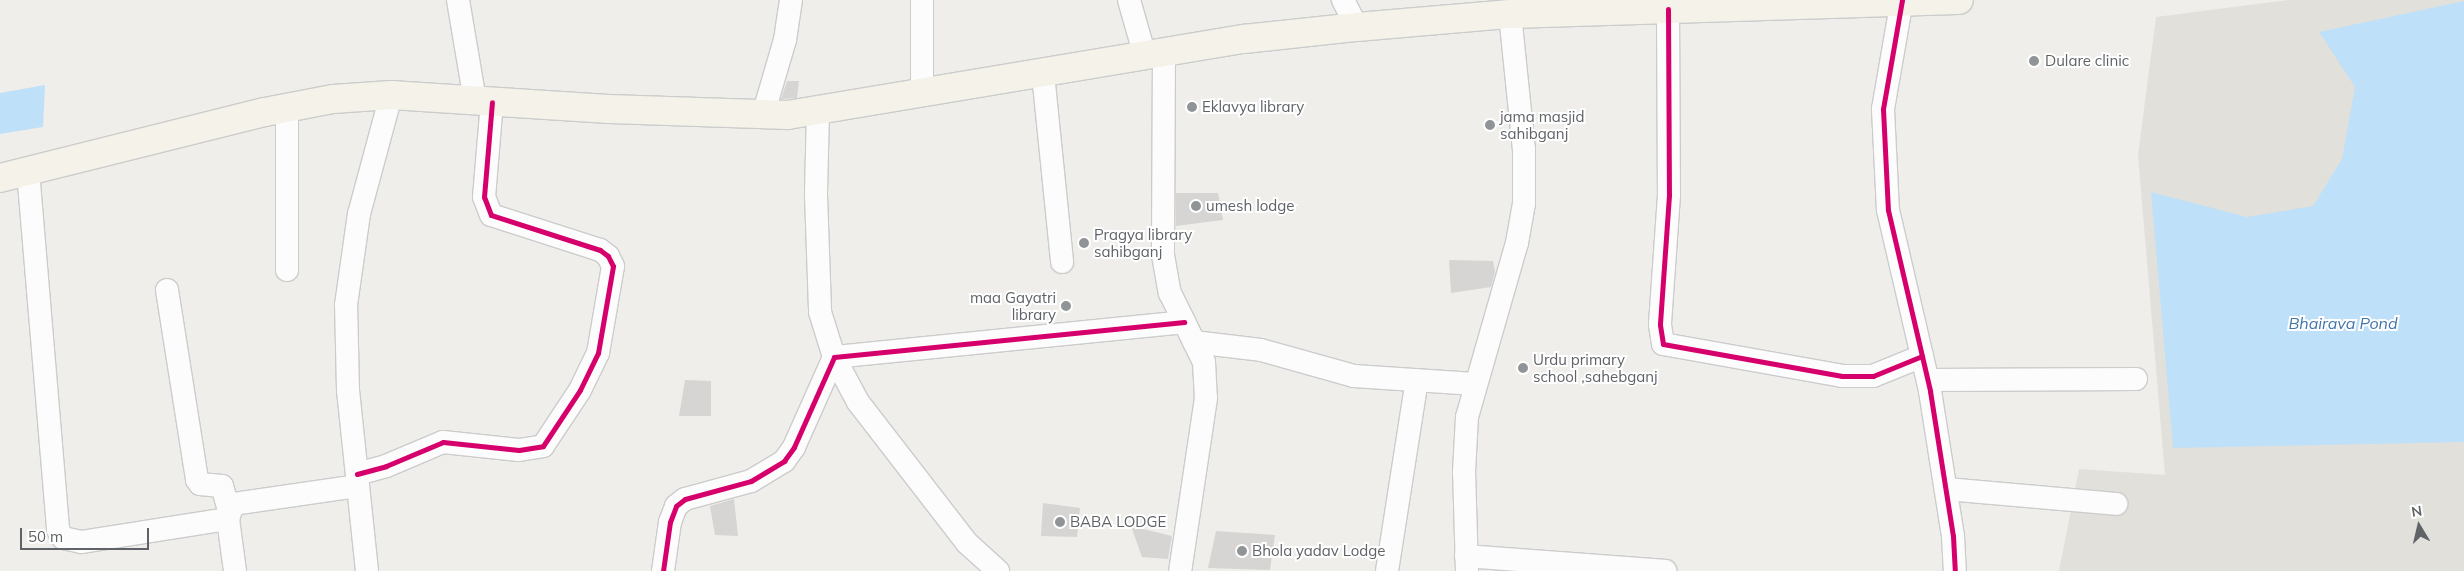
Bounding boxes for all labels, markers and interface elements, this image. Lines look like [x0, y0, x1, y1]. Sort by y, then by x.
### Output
place label: Dulare clinic [2045, 52, 2129, 70]
marker: Dulare clinic [2027, 54, 2041, 68]
place label: Eklavya library [1202, 98, 1304, 116]
marker: Eklavya library [1186, 101, 1198, 113]
place label: jama masjid sahibganj [1500, 107, 1584, 142]
marker: jama masjid sahibganj [1484, 119, 1496, 131]
place label: umesh lodge [1206, 197, 1294, 215]
marker: umesh lodge [1190, 200, 1202, 212]
place label: Pragya library sahibganj [1094, 225, 1192, 260]
marker: Pragya library sahibganj [1078, 237, 1090, 249]
place label: maa Gayatri library [970, 288, 1056, 323]
marker: maa Gayatri library [1060, 300, 1072, 312]
water label: Bhairava Pond [2288, 313, 2398, 333]
place label: Urdu primary school ,sahebganj [1533, 350, 1658, 385]
marker: Urdu primary school ,sahebganj [1517, 362, 1529, 374]
north arrow [2394, 501, 2444, 551]
text: N [2410, 501, 2423, 521]
place label: BABA LODGE [1070, 513, 1166, 531]
marker: BABA LODGE [1054, 516, 1066, 528]
scale bar [22, 518, 151, 550]
text: 50 m [28, 527, 63, 546]
place label: Bhola yadav Lodge [1252, 542, 1386, 560]
marker: Bhola yadav Lodge [1236, 545, 1248, 557]

